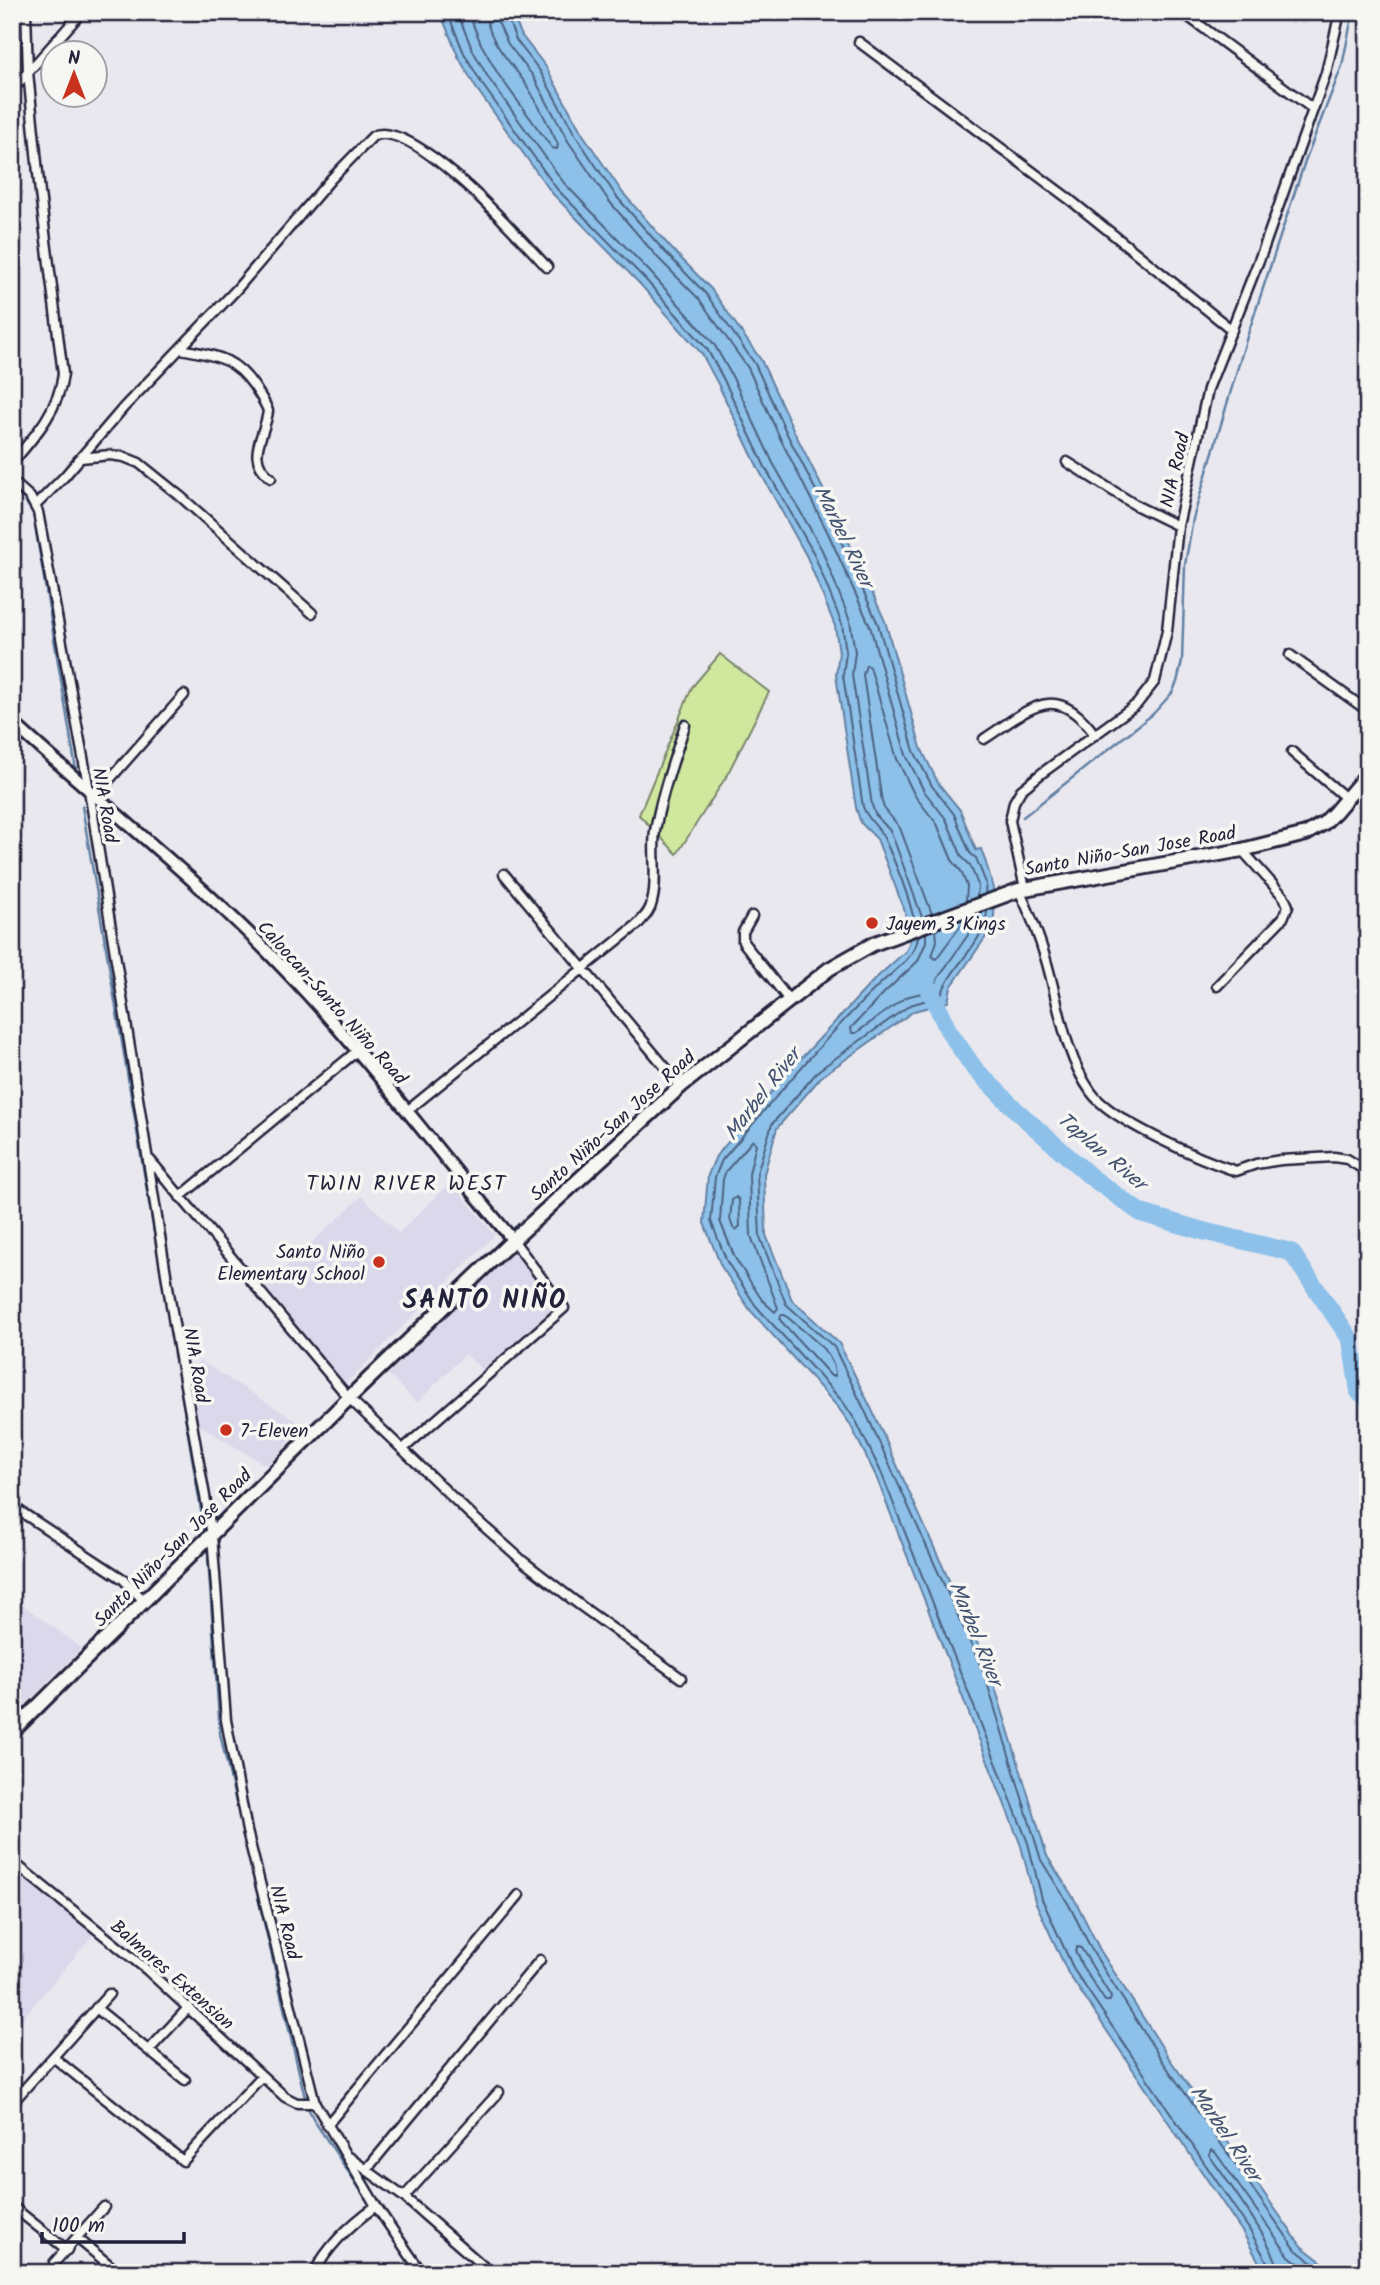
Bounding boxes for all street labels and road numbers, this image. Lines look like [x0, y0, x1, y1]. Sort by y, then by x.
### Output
street label: NIA Road [1153, 430, 1199, 511]
street label: NIA Road [83, 765, 125, 846]
street label: Santo Niño-San Jose Road [1022, 819, 1239, 885]
street label: Caloocan-Santo Niño Road [249, 914, 414, 1093]
street label: Santo Niño-San Jose Road [524, 1043, 703, 1209]
street label: NIA Road [174, 1325, 216, 1406]
street label: Santo Niño-San Jose Road [87, 1462, 260, 1635]
street label: NIA Road [260, 1882, 308, 1963]
street label: Balmores Extension [103, 1913, 241, 2038]

